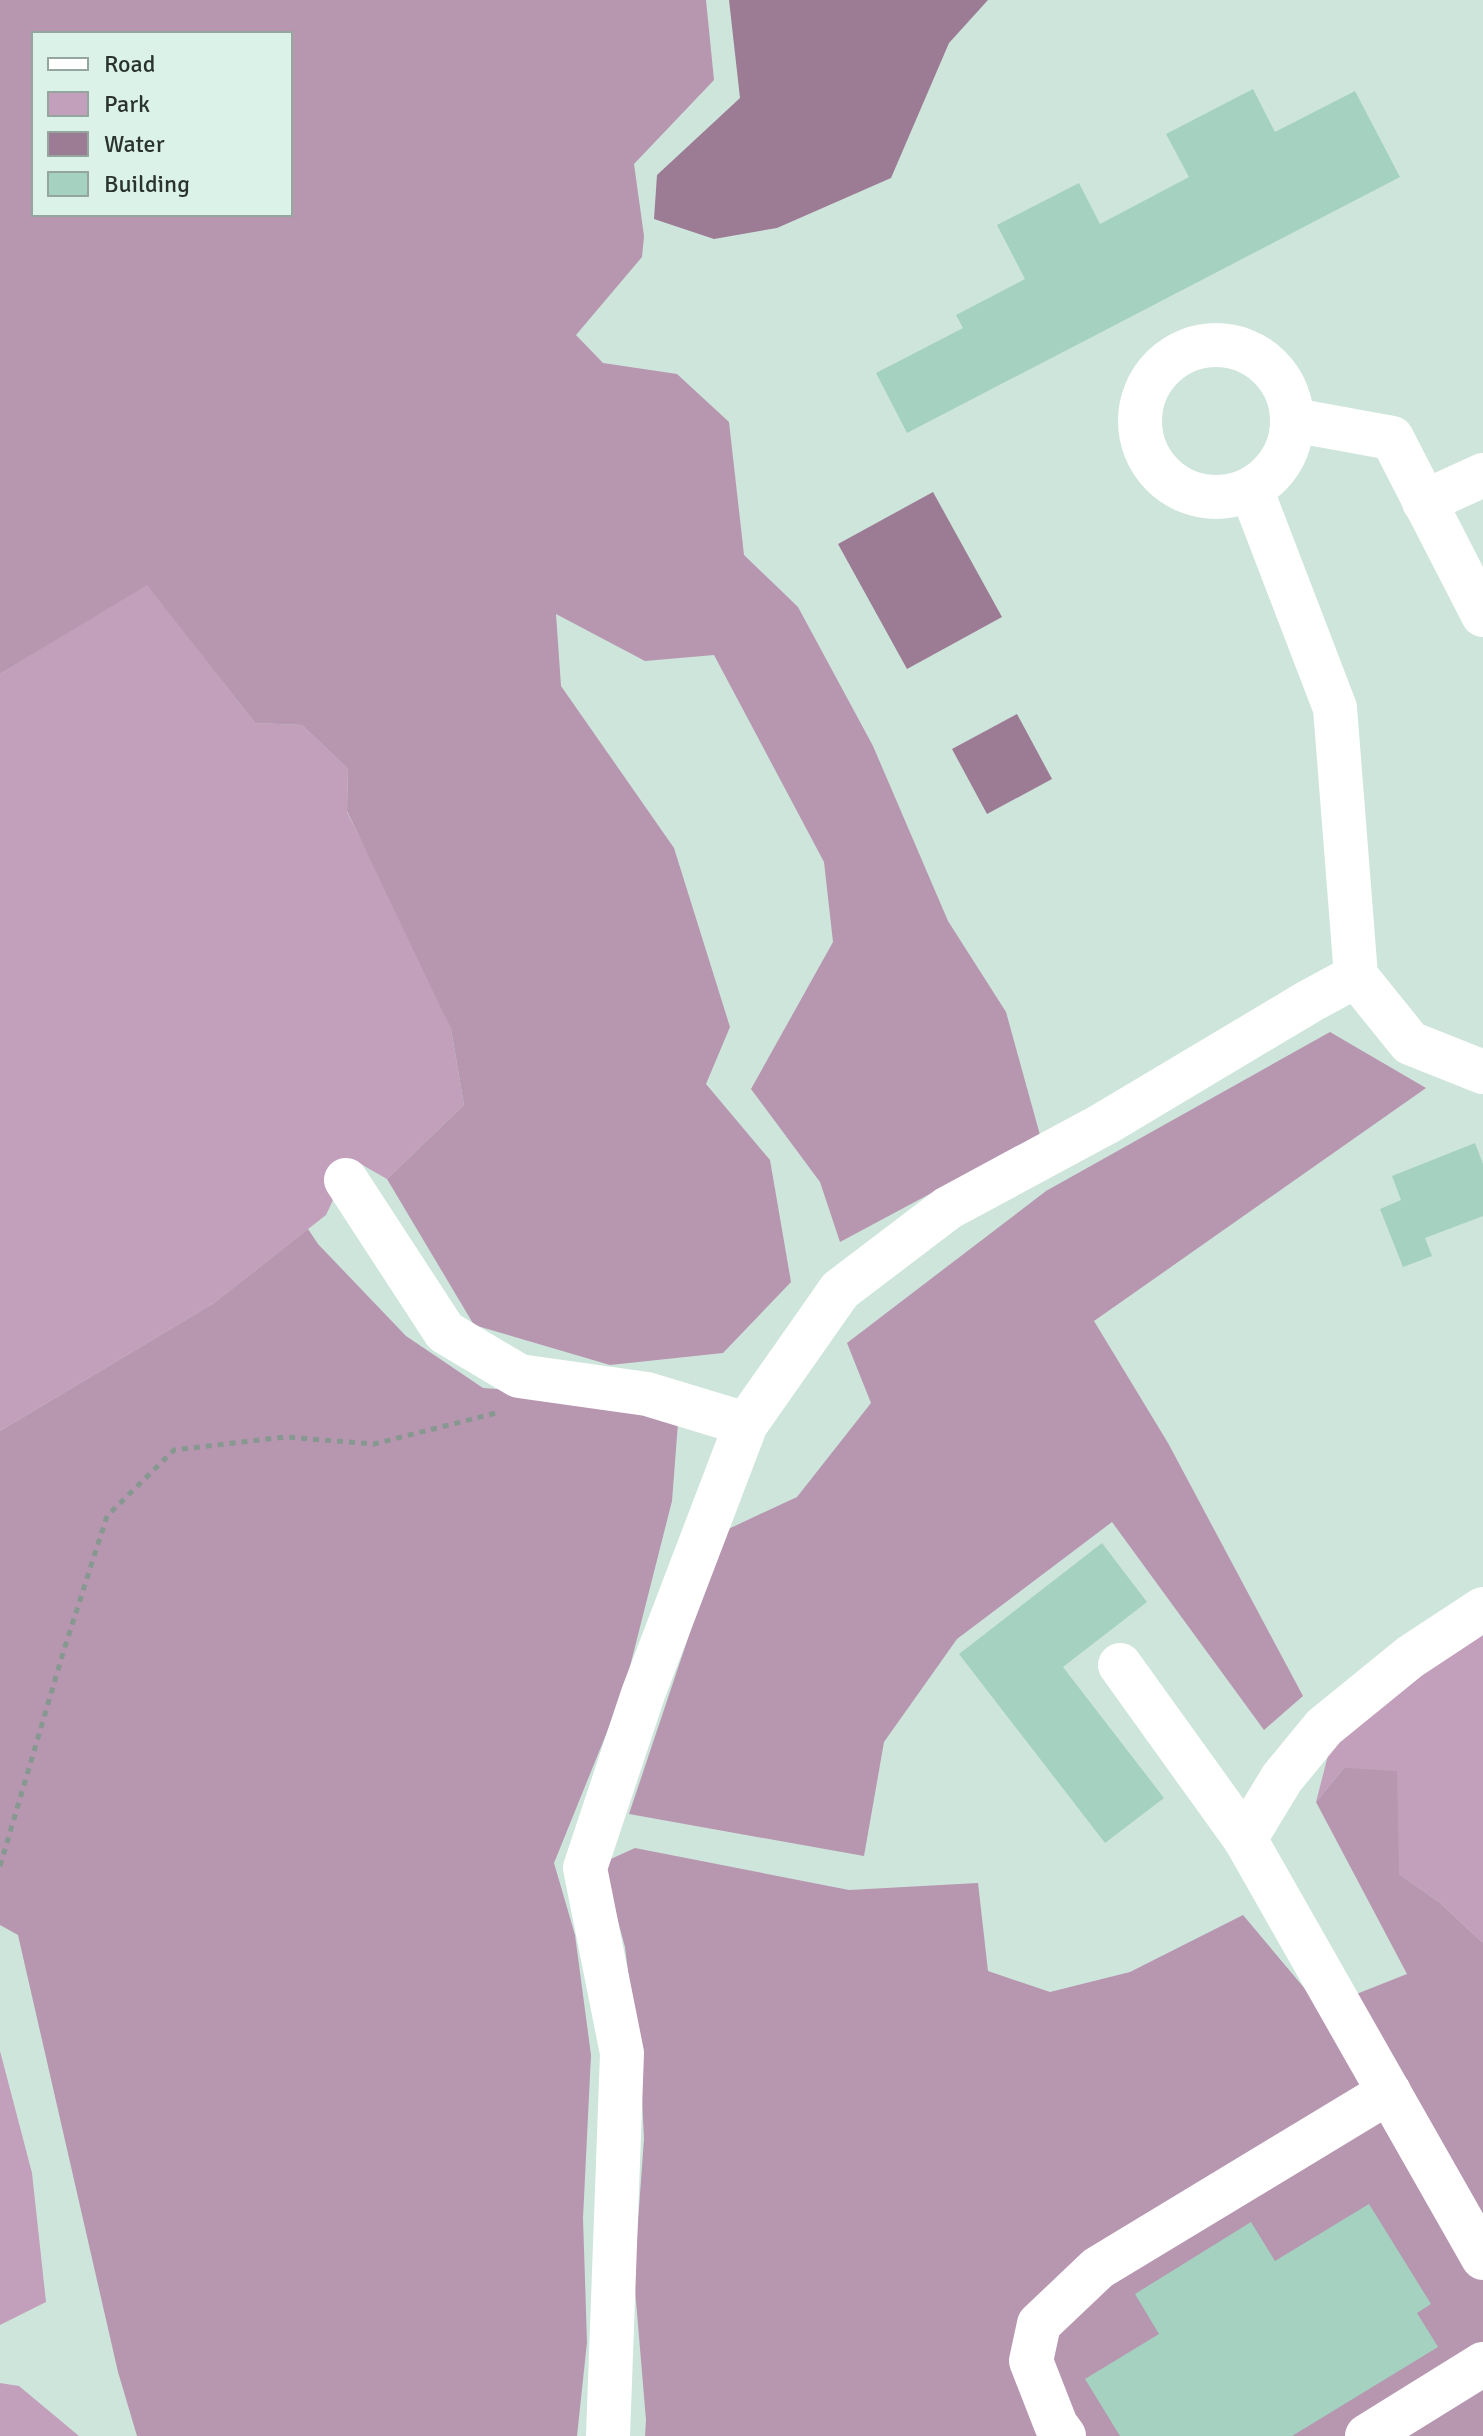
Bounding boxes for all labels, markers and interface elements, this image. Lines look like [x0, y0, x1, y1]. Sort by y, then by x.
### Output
legend [32, 32, 292, 216]
text: Road [104, 49, 155, 79]
text: Park [104, 89, 150, 119]
text: Water [104, 129, 165, 159]
text: Building [104, 169, 190, 199]

